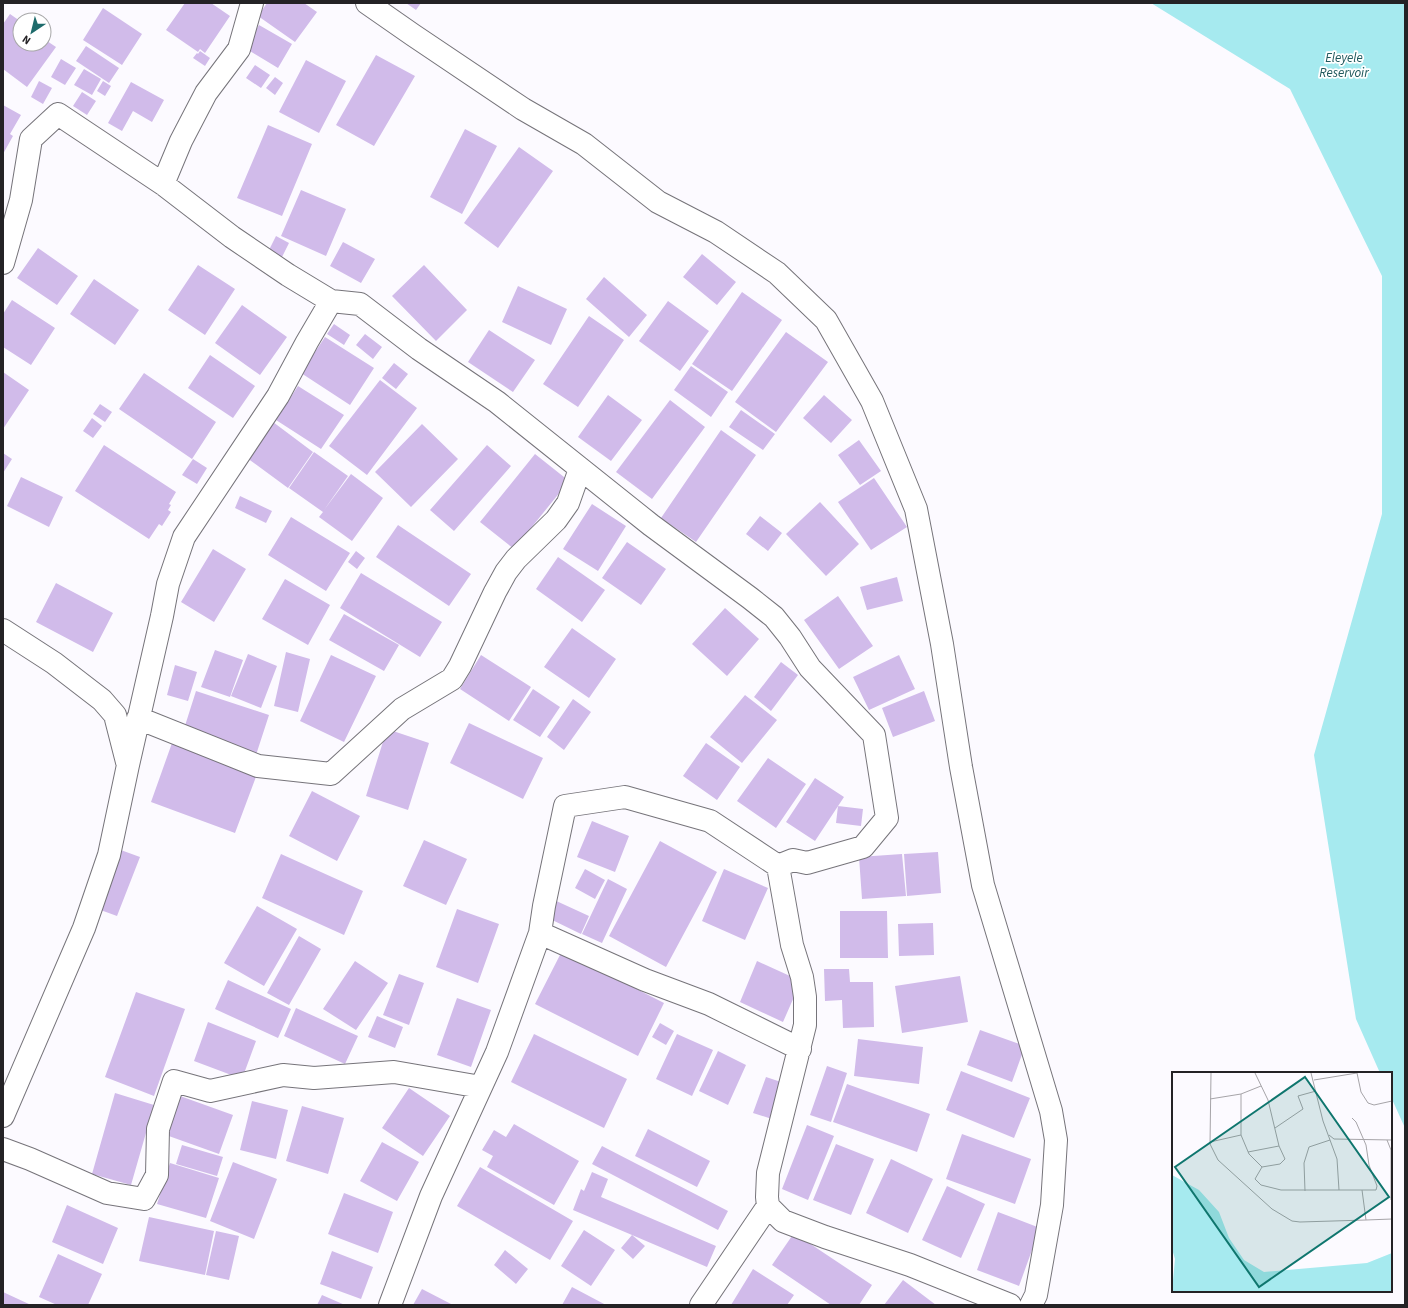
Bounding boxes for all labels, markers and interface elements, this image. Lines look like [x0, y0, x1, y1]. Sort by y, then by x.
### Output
north arrow [12, 12, 52, 52]
text: N [19, 32, 34, 48]
water label: Eleyele Reservoir [1319, 49, 1369, 82]
inset map [1172, 1072, 1392, 1292]

